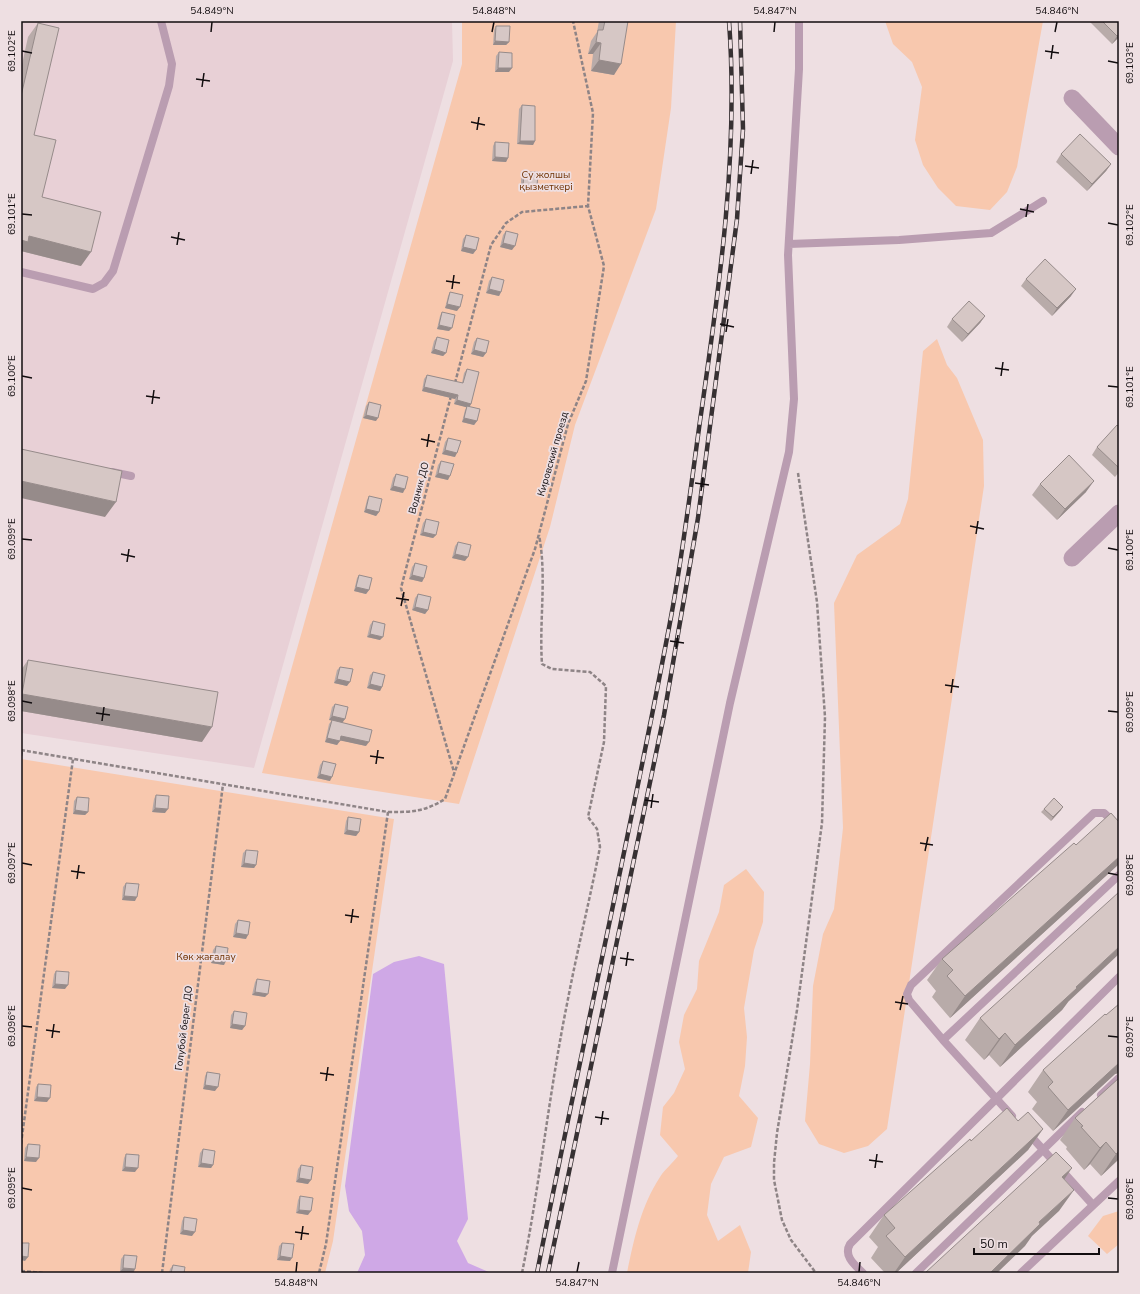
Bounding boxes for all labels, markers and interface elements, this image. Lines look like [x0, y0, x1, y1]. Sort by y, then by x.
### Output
text: 54.849°N [190, 4, 234, 18]
text: 54.848°N [472, 4, 516, 18]
text: 54.847°N [753, 4, 797, 18]
text: 54.846°N [1035, 4, 1079, 18]
text: 69.102°E [5, 30, 19, 72]
text: 69.103°E [1123, 42, 1137, 84]
park label: Су жолшы қызметкері [519, 168, 573, 194]
text: 69.101°E [5, 193, 19, 235]
text: 69.102°E [1123, 204, 1137, 246]
text: 69.100°E [5, 355, 19, 397]
text: 69.101°E [1123, 366, 1137, 408]
street label: Кировский проезд [534, 410, 572, 498]
street label: Водник ДО [405, 460, 433, 516]
text: 69.099°E [5, 518, 19, 560]
text: 69.100°E [1123, 529, 1137, 571]
text: 69.098°E [5, 680, 19, 722]
text: 69.099°E [1123, 691, 1137, 733]
text: 69.097°E [5, 842, 19, 884]
text: 69.098°E [1123, 854, 1137, 896]
park label: Көк жағалау [176, 950, 236, 964]
street label: Голубой берег ДО [172, 984, 196, 1071]
text: 69.096°E [5, 1005, 19, 1047]
text: 69.097°E [1123, 1016, 1137, 1058]
text: 69.095°E [5, 1167, 19, 1209]
text: 69.096°E [1123, 1178, 1137, 1220]
scale bar [974, 1230, 1099, 1256]
text: 50 m [980, 1236, 1008, 1252]
text: 54.848°N [274, 1276, 318, 1290]
text: 54.847°N [555, 1276, 599, 1290]
text: 54.846°N [837, 1276, 881, 1290]

